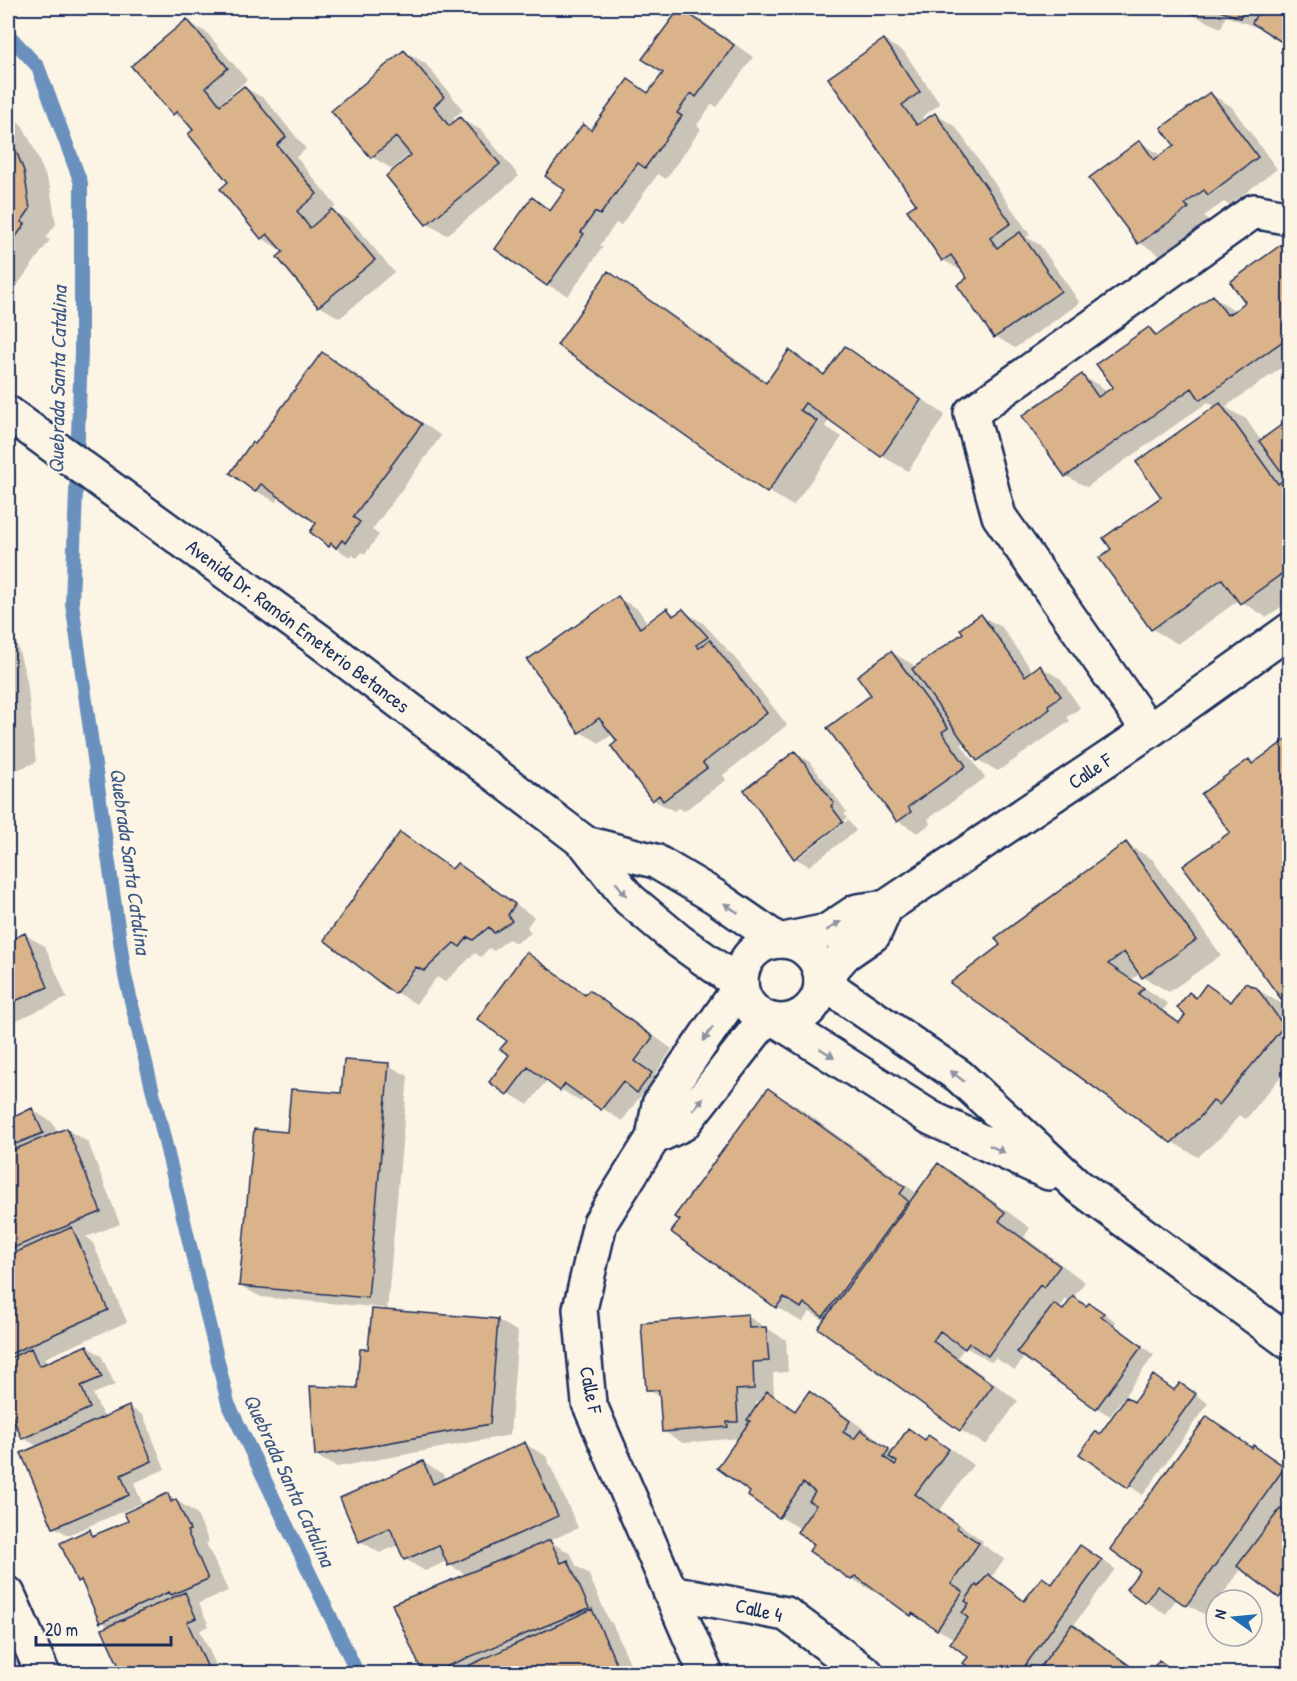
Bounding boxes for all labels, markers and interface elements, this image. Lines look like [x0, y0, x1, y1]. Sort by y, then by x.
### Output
water label: Quebrada Santa Catalina [41, 283, 74, 474]
street label: Avenida Dr. Ramón Emeterio Betances [181, 533, 416, 719]
street label: Calle F [1062, 746, 1117, 795]
water label: Quebrada Santa Catalina [103, 766, 158, 959]
one-way arrow [615, 881, 628, 897]
one-way arrow [723, 903, 739, 914]
one-way arrow [826, 921, 843, 931]
one-way arrow [702, 1025, 714, 1041]
one-way arrow [819, 1047, 836, 1058]
one-way arrow [950, 1070, 966, 1082]
one-way arrow [692, 1097, 704, 1112]
one-way arrow [988, 1144, 1005, 1153]
street label: Calle F [574, 1364, 609, 1416]
water label: Quebrada Santa Catalina [237, 1389, 343, 1573]
north arrow [1204, 1588, 1264, 1648]
street label: Calle 4 [733, 1591, 785, 1628]
text: N [1208, 1607, 1231, 1621]
scale bar [36, 1609, 171, 1647]
text: 20 m [45, 1617, 78, 1642]

